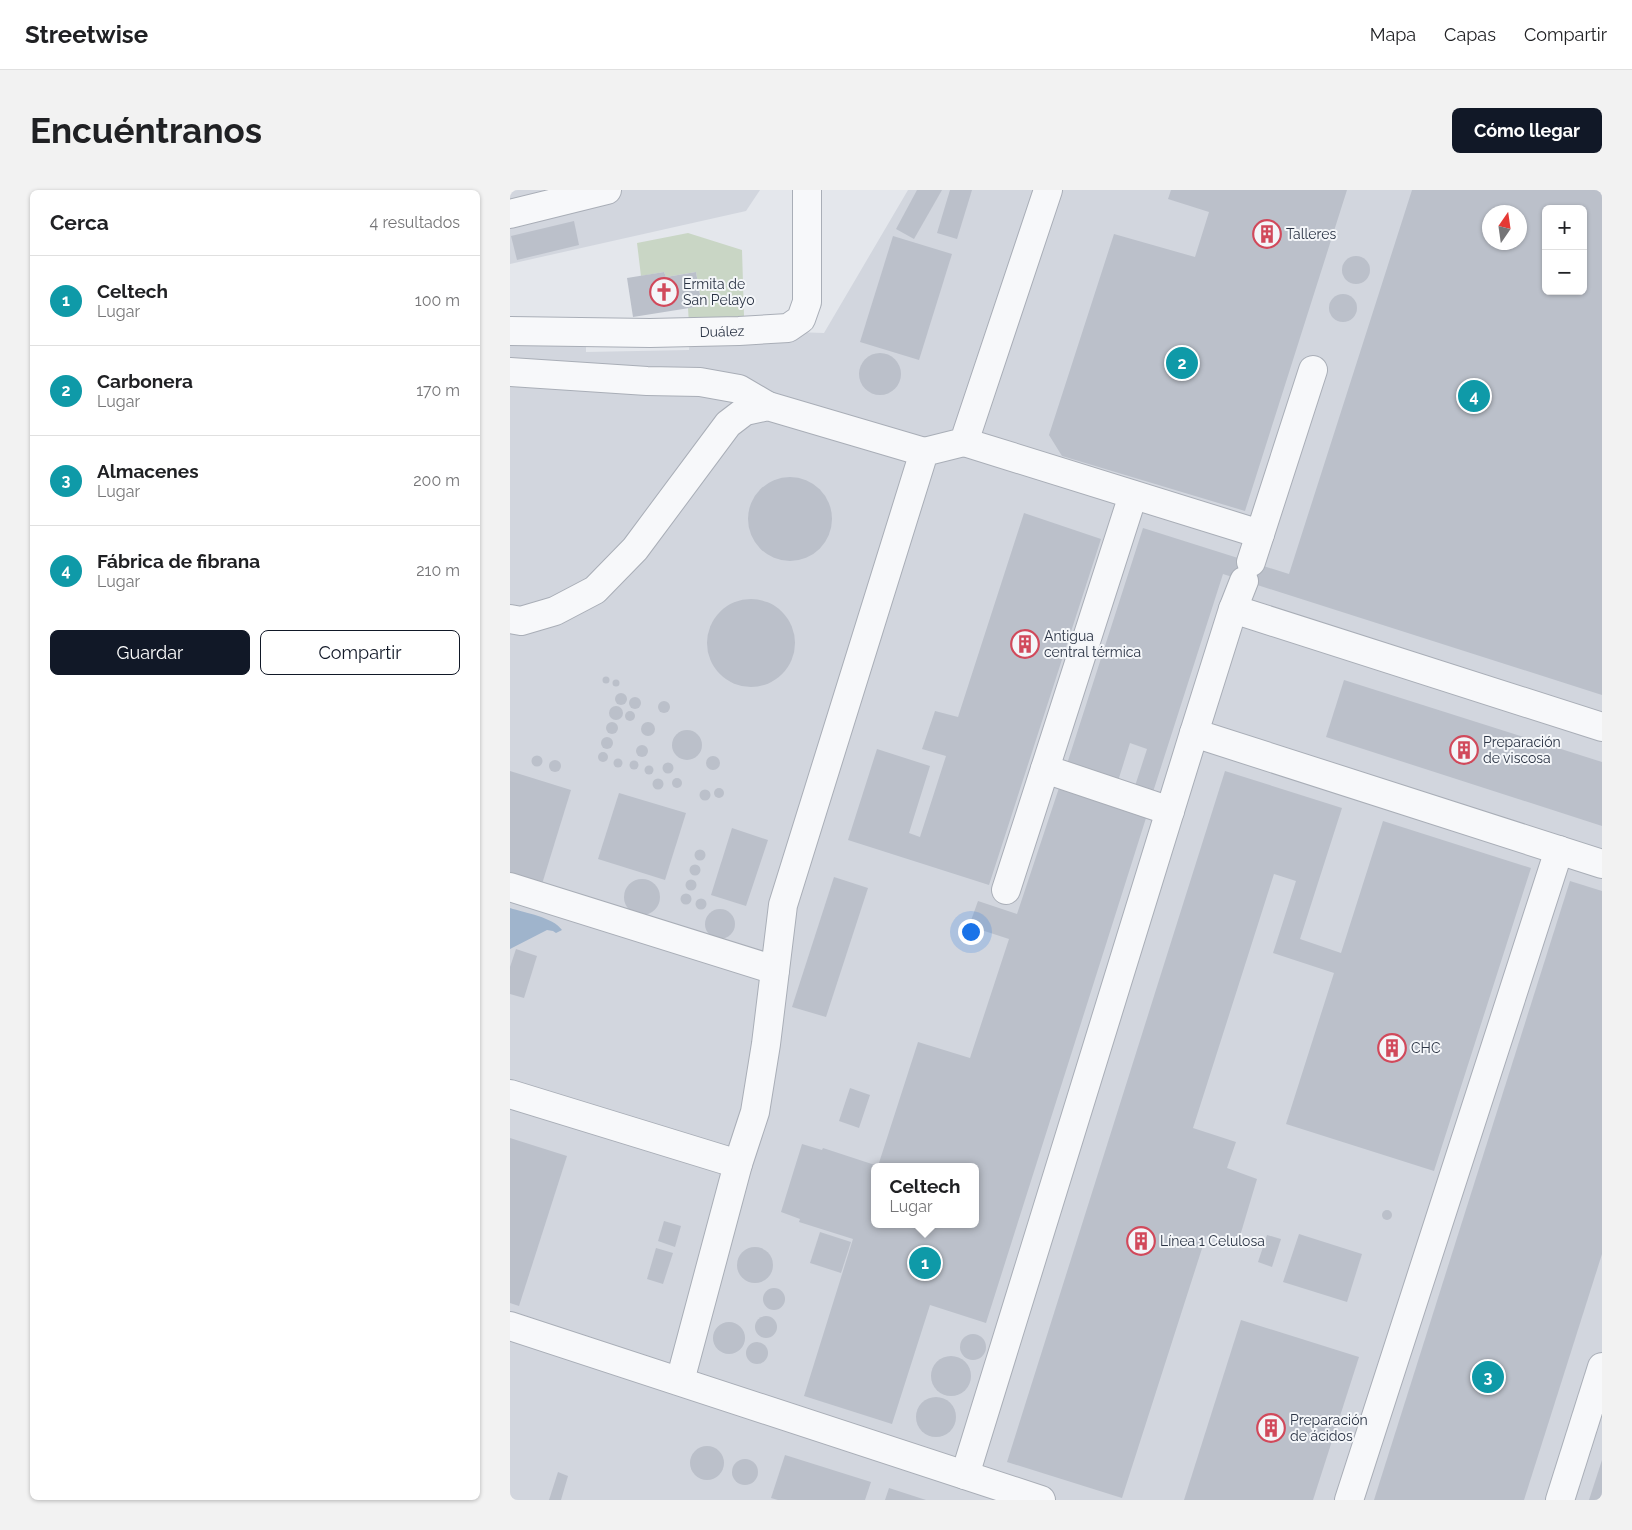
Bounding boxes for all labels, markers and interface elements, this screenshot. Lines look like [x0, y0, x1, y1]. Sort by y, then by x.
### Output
text: Streetwise [25, 20, 148, 49]
text: Mapa [1370, 24, 1416, 45]
text: Capas [1444, 24, 1496, 45]
text: Compartir [1524, 24, 1607, 45]
button: Cómo llegar [1452, 108, 1602, 153]
text: Encuéntranos [30, 110, 262, 151]
north arrow [1482, 205, 1527, 250]
map controls [1542, 205, 1587, 295]
button: + [1542, 205, 1587, 250]
text: Cerca [50, 210, 109, 235]
text: 4 resultados [370, 213, 460, 232]
building icon: Talleres [1252, 219, 1282, 249]
place label: Talleres [1286, 226, 1336, 242]
button: − [1542, 250, 1587, 295]
place label: Ermita de San Pelayo [683, 276, 755, 308]
church icon: Ermita de San Pelayo [649, 277, 679, 307]
text: Celtech [97, 280, 168, 302]
text: 1 [62, 291, 70, 310]
text: 100 m [415, 291, 460, 310]
text: Lugar [97, 302, 140, 321]
street label: Duález [699, 323, 745, 340]
pin: 2 [1166, 344, 1198, 382]
text: Carbonera [97, 370, 193, 392]
pin: 4 [1458, 377, 1490, 415]
text: 2 [61, 381, 71, 400]
text: 170 m [416, 381, 460, 400]
text: Lugar [97, 392, 140, 411]
text: Almacenes [97, 460, 199, 482]
text: 3 [62, 471, 70, 490]
text: 200 m [413, 471, 460, 490]
text: Lugar [97, 482, 140, 501]
text: Fábrica de fibrana [97, 550, 260, 572]
text: 4 [61, 561, 71, 580]
text: 210 m [416, 561, 460, 580]
text: Lugar [97, 572, 140, 591]
place label: Antigua central térmica [1044, 628, 1141, 660]
building icon: Antigua central térmica [1010, 629, 1040, 659]
button: Guardar [50, 630, 250, 675]
button: Compartir [260, 630, 460, 675]
place label: Preparación de viscosa [1483, 734, 1561, 766]
building icon: Preparación de viscosa [1449, 735, 1479, 765]
your location [958, 919, 984, 945]
building icon: CHC [1377, 1033, 1407, 1063]
place label: CHC [1411, 1040, 1441, 1056]
popup [871, 1163, 979, 1228]
text: Celtech [889, 1175, 961, 1197]
text: Lugar [889, 1197, 933, 1216]
building icon: Línea 1 Celulosa [1126, 1226, 1156, 1256]
place label: Línea 1 Celulosa [1160, 1233, 1265, 1249]
pin: 1 [909, 1244, 941, 1282]
pin: 3 [1472, 1358, 1504, 1396]
place label: Preparación de ácidos [1290, 1412, 1368, 1444]
building icon: Preparación de ácidos [1256, 1413, 1286, 1443]

